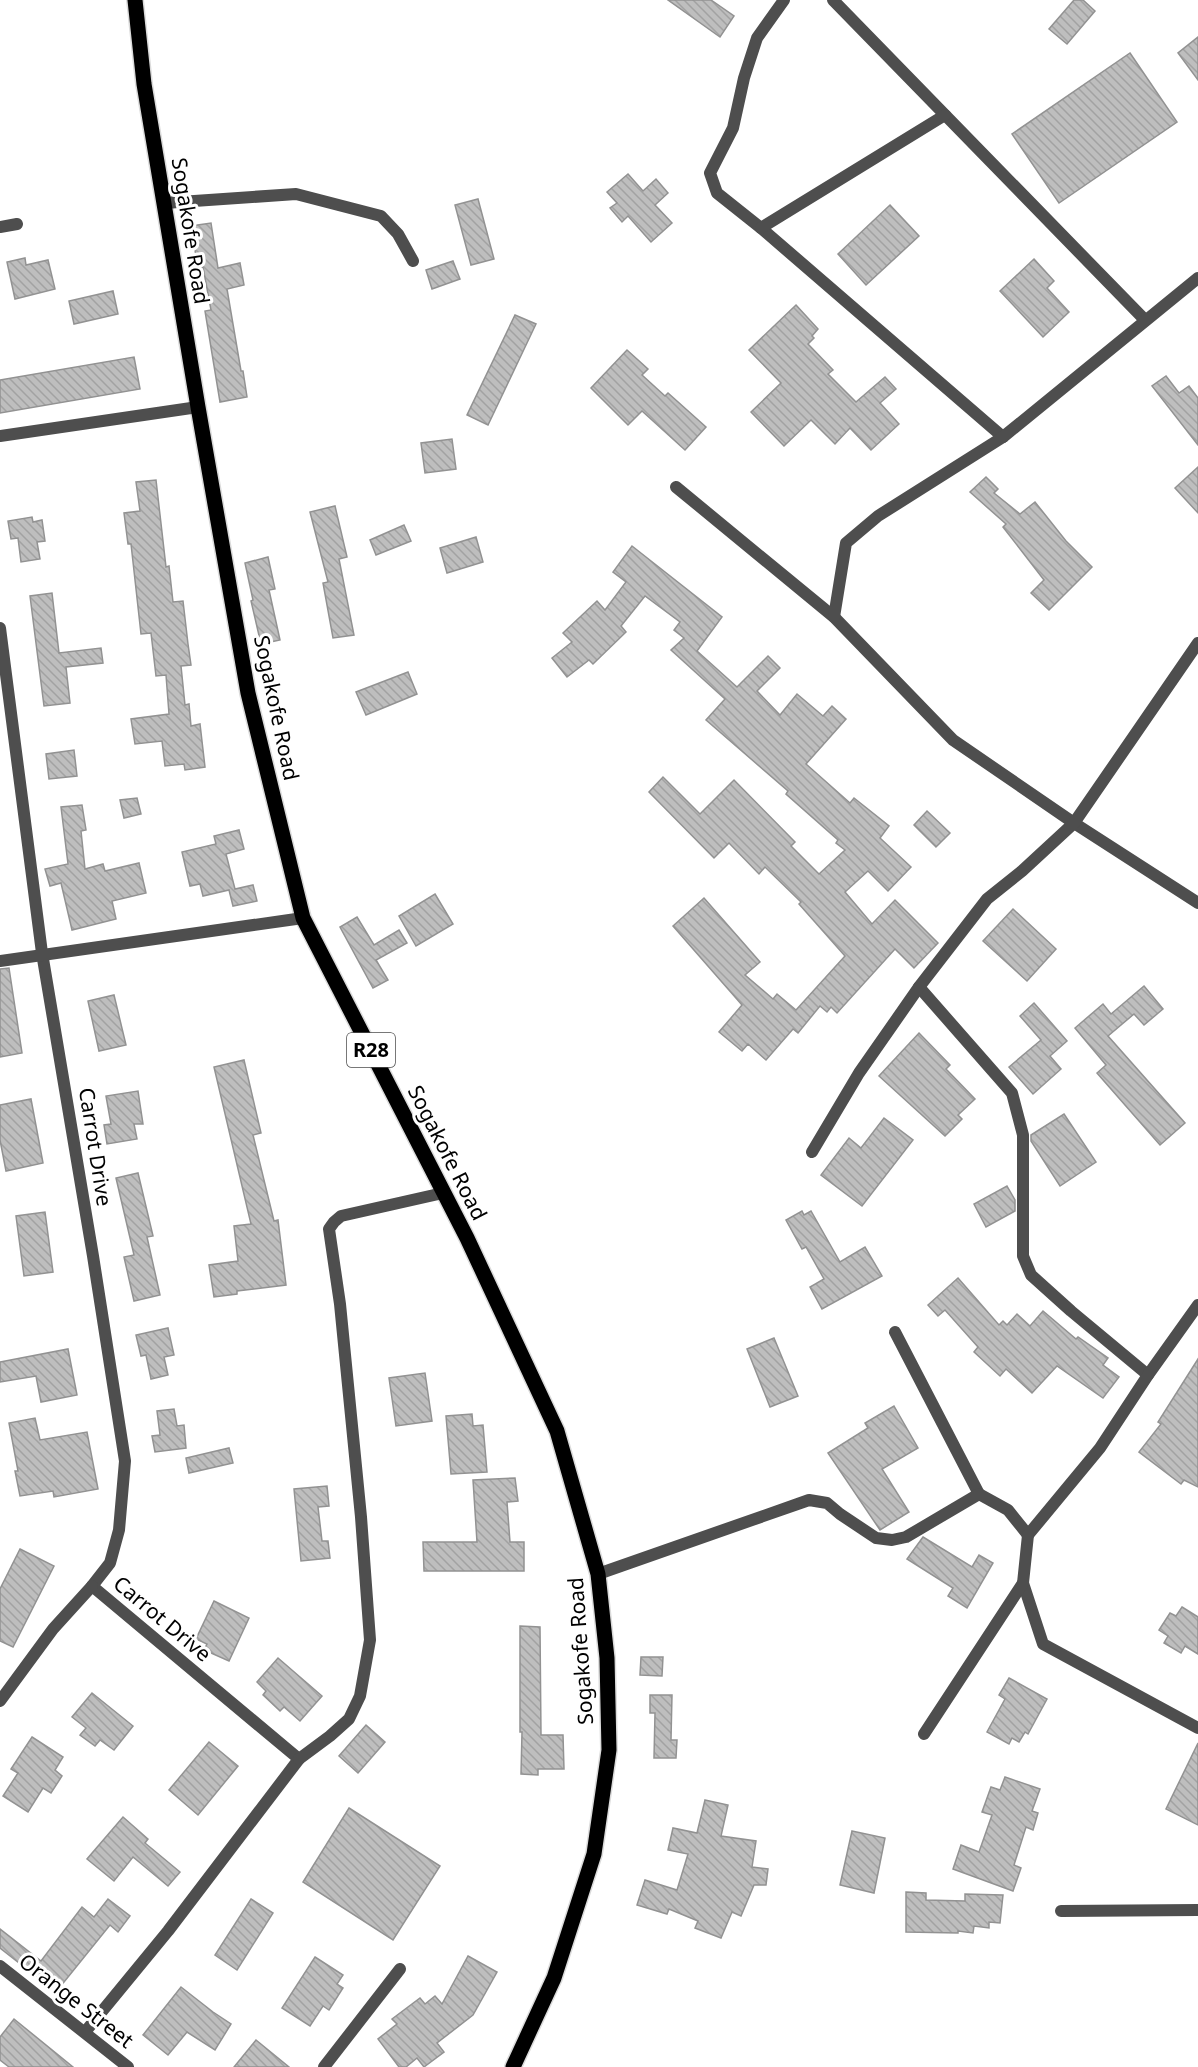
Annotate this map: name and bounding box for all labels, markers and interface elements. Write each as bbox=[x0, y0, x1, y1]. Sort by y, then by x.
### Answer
street label: Sogakofe Road bbox=[166, 156, 216, 306]
street label: Sogakofe Road bbox=[248, 633, 306, 783]
road number: R28 bbox=[347, 1033, 395, 1067]
street label: Sogakofe Road bbox=[402, 1080, 494, 1225]
street label: Carrot Drive bbox=[73, 1086, 119, 1208]
street label: Carrot Drive bbox=[108, 1569, 217, 1667]
street label: Sogakofe Road bbox=[561, 1576, 599, 1726]
street label: Orange Street bbox=[14, 1947, 140, 2054]

